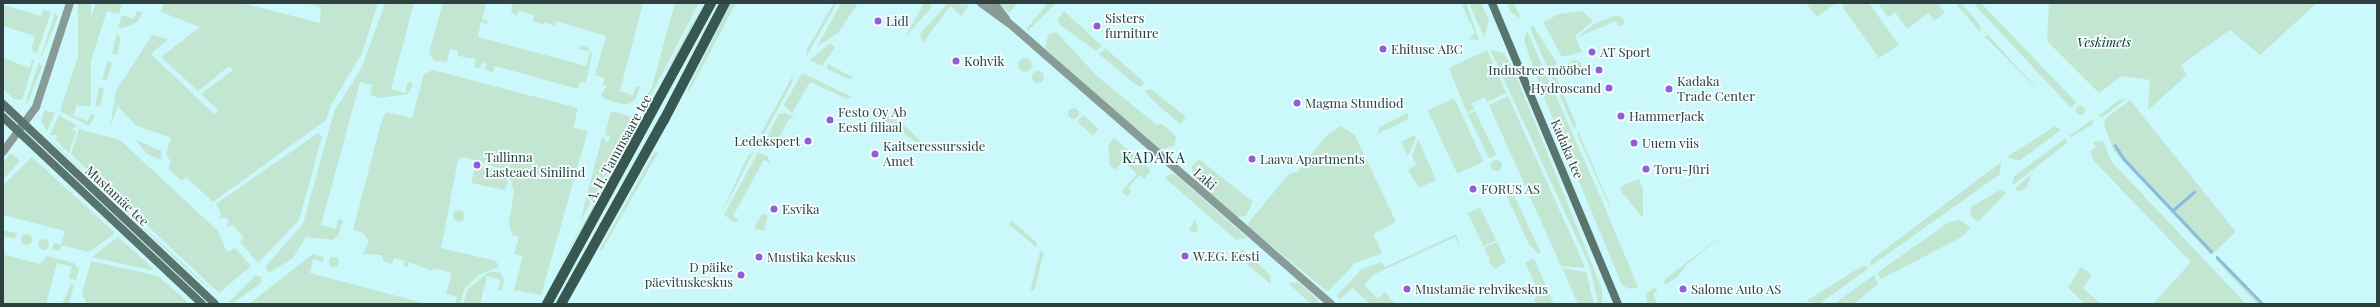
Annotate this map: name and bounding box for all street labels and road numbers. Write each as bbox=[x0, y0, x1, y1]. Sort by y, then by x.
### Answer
street label: A. H. Tammsaare tee bbox=[583, 92, 655, 204]
street label: Kadaka tee bbox=[1547, 117, 1587, 181]
street label: Mustamäe tee bbox=[82, 163, 152, 229]
street label: Laki bbox=[1190, 165, 1220, 193]

